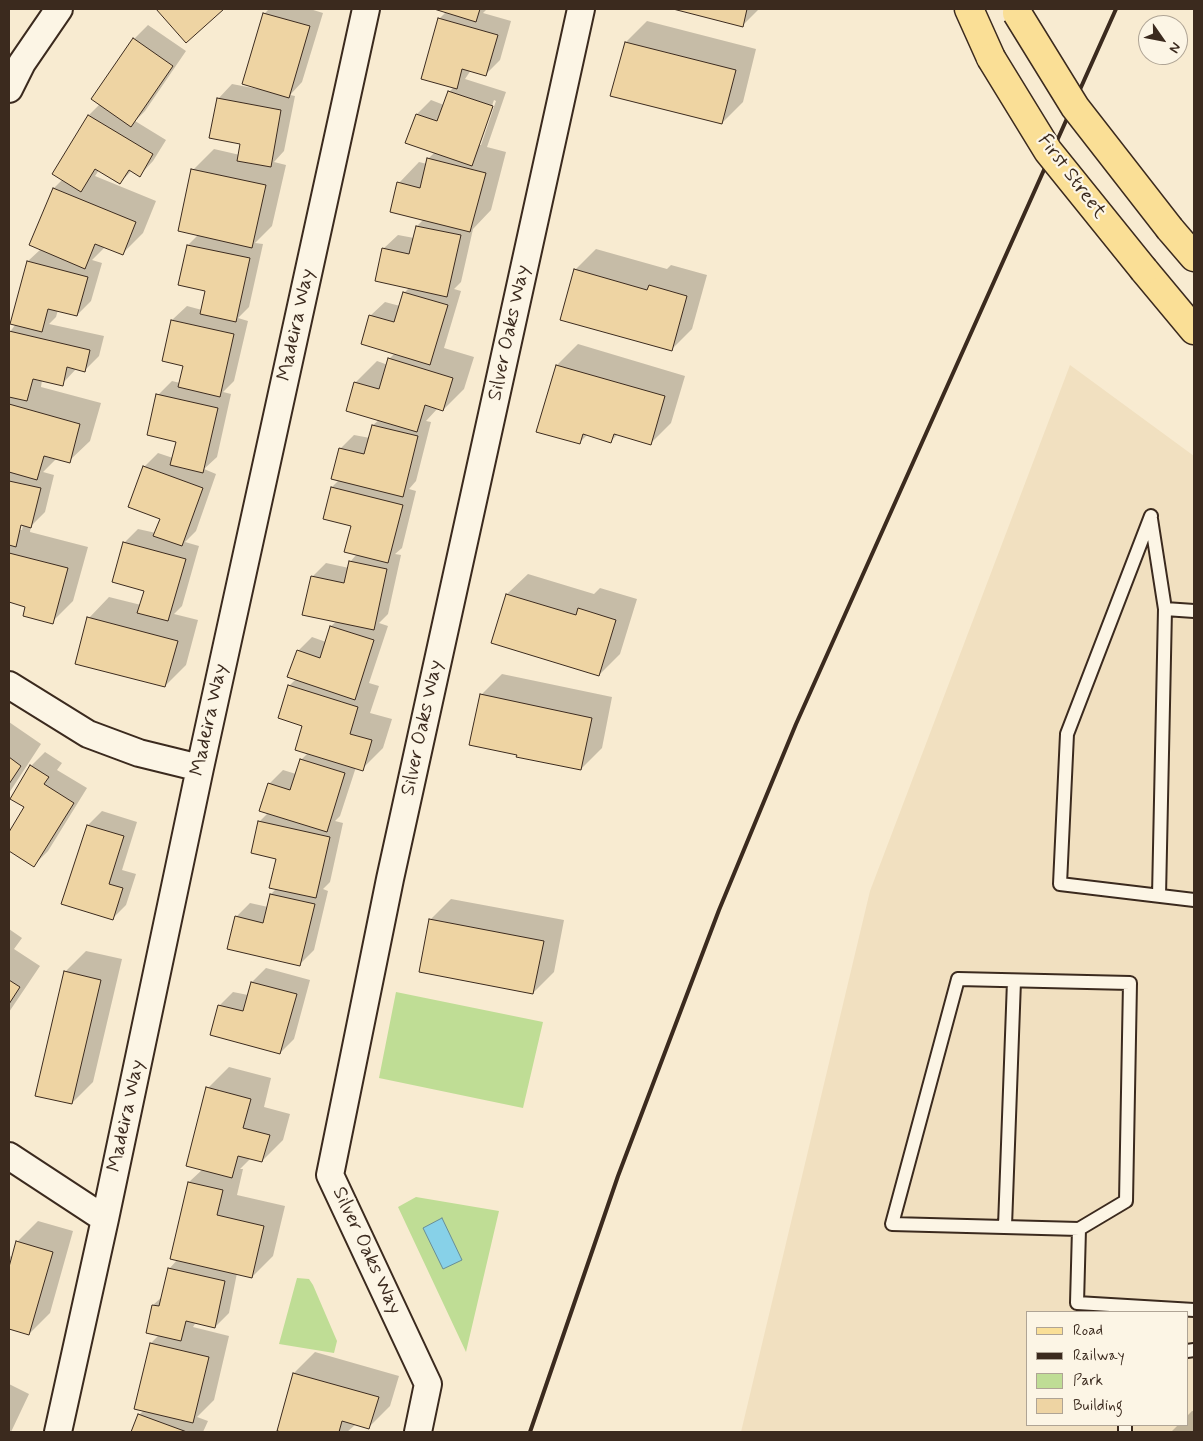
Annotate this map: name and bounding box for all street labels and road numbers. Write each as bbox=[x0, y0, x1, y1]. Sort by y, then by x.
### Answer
street label: First Street bbox=[1031, 130, 1111, 224]
street label: Silver Oaks Way bbox=[484, 263, 536, 403]
street label: Madeira Way bbox=[273, 267, 321, 383]
street label: Silver Oaks Way bbox=[397, 658, 449, 798]
street label: Madeira Way bbox=[186, 662, 234, 778]
street label: Madeira Way bbox=[103, 1058, 151, 1174]
street label: Silver Oaks Way bbox=[326, 1183, 406, 1319]

